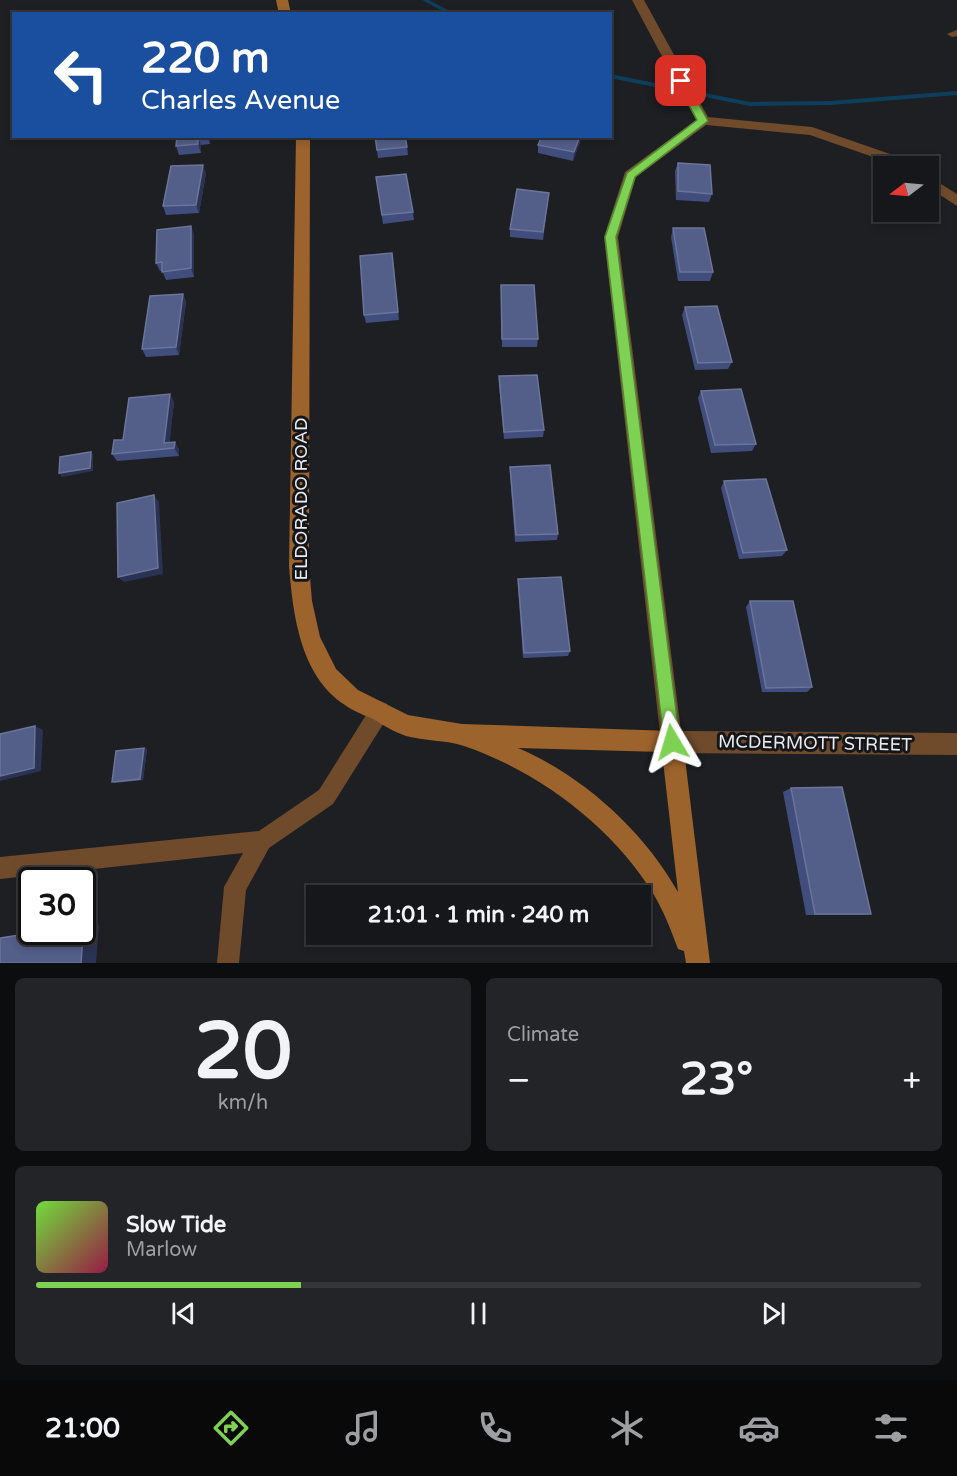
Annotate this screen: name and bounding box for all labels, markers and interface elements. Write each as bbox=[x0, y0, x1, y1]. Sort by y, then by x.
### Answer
text: 220 m bbox=[141, 33, 270, 84]
icon: left bbox=[42, 36, 120, 114]
pin bbox=[655, 55, 706, 106]
icon: arrive bbox=[664, 64, 697, 97]
text: Charles Avenue bbox=[141, 84, 340, 117]
north arrow bbox=[873, 156, 939, 222]
map controls bbox=[873, 156, 939, 222]
street label: ELDORADO ROAD bbox=[290, 417, 312, 581]
position arrow bbox=[640, 710, 704, 774]
street label: MCDERMOTT STREET bbox=[718, 730, 912, 756]
speed limit sign: 30 bbox=[18, 867, 96, 945]
text: 21:01 · 1 min · 240 m bbox=[368, 902, 589, 928]
text: 20 bbox=[194, 1005, 292, 1099]
text: Climate bbox=[507, 1023, 579, 1047]
text: 23° bbox=[680, 1053, 753, 1107]
text: − bbox=[507, 1061, 531, 1100]
text: + bbox=[902, 1061, 921, 1100]
text: km/h bbox=[218, 1091, 268, 1115]
text: Slow Tide bbox=[126, 1212, 226, 1238]
text: Marlow bbox=[126, 1238, 197, 1262]
icon: previous bbox=[167, 1297, 200, 1330]
icon: pause bbox=[462, 1297, 495, 1330]
icon: next bbox=[757, 1297, 790, 1330]
icon: directions bbox=[210, 1407, 252, 1449]
icon: music bbox=[342, 1407, 384, 1449]
icon: phone bbox=[474, 1407, 516, 1449]
icon: climate bbox=[606, 1407, 648, 1449]
icon: car bbox=[738, 1407, 780, 1449]
icon: filters bbox=[870, 1407, 912, 1449]
text: 21:00 bbox=[45, 1412, 120, 1445]

